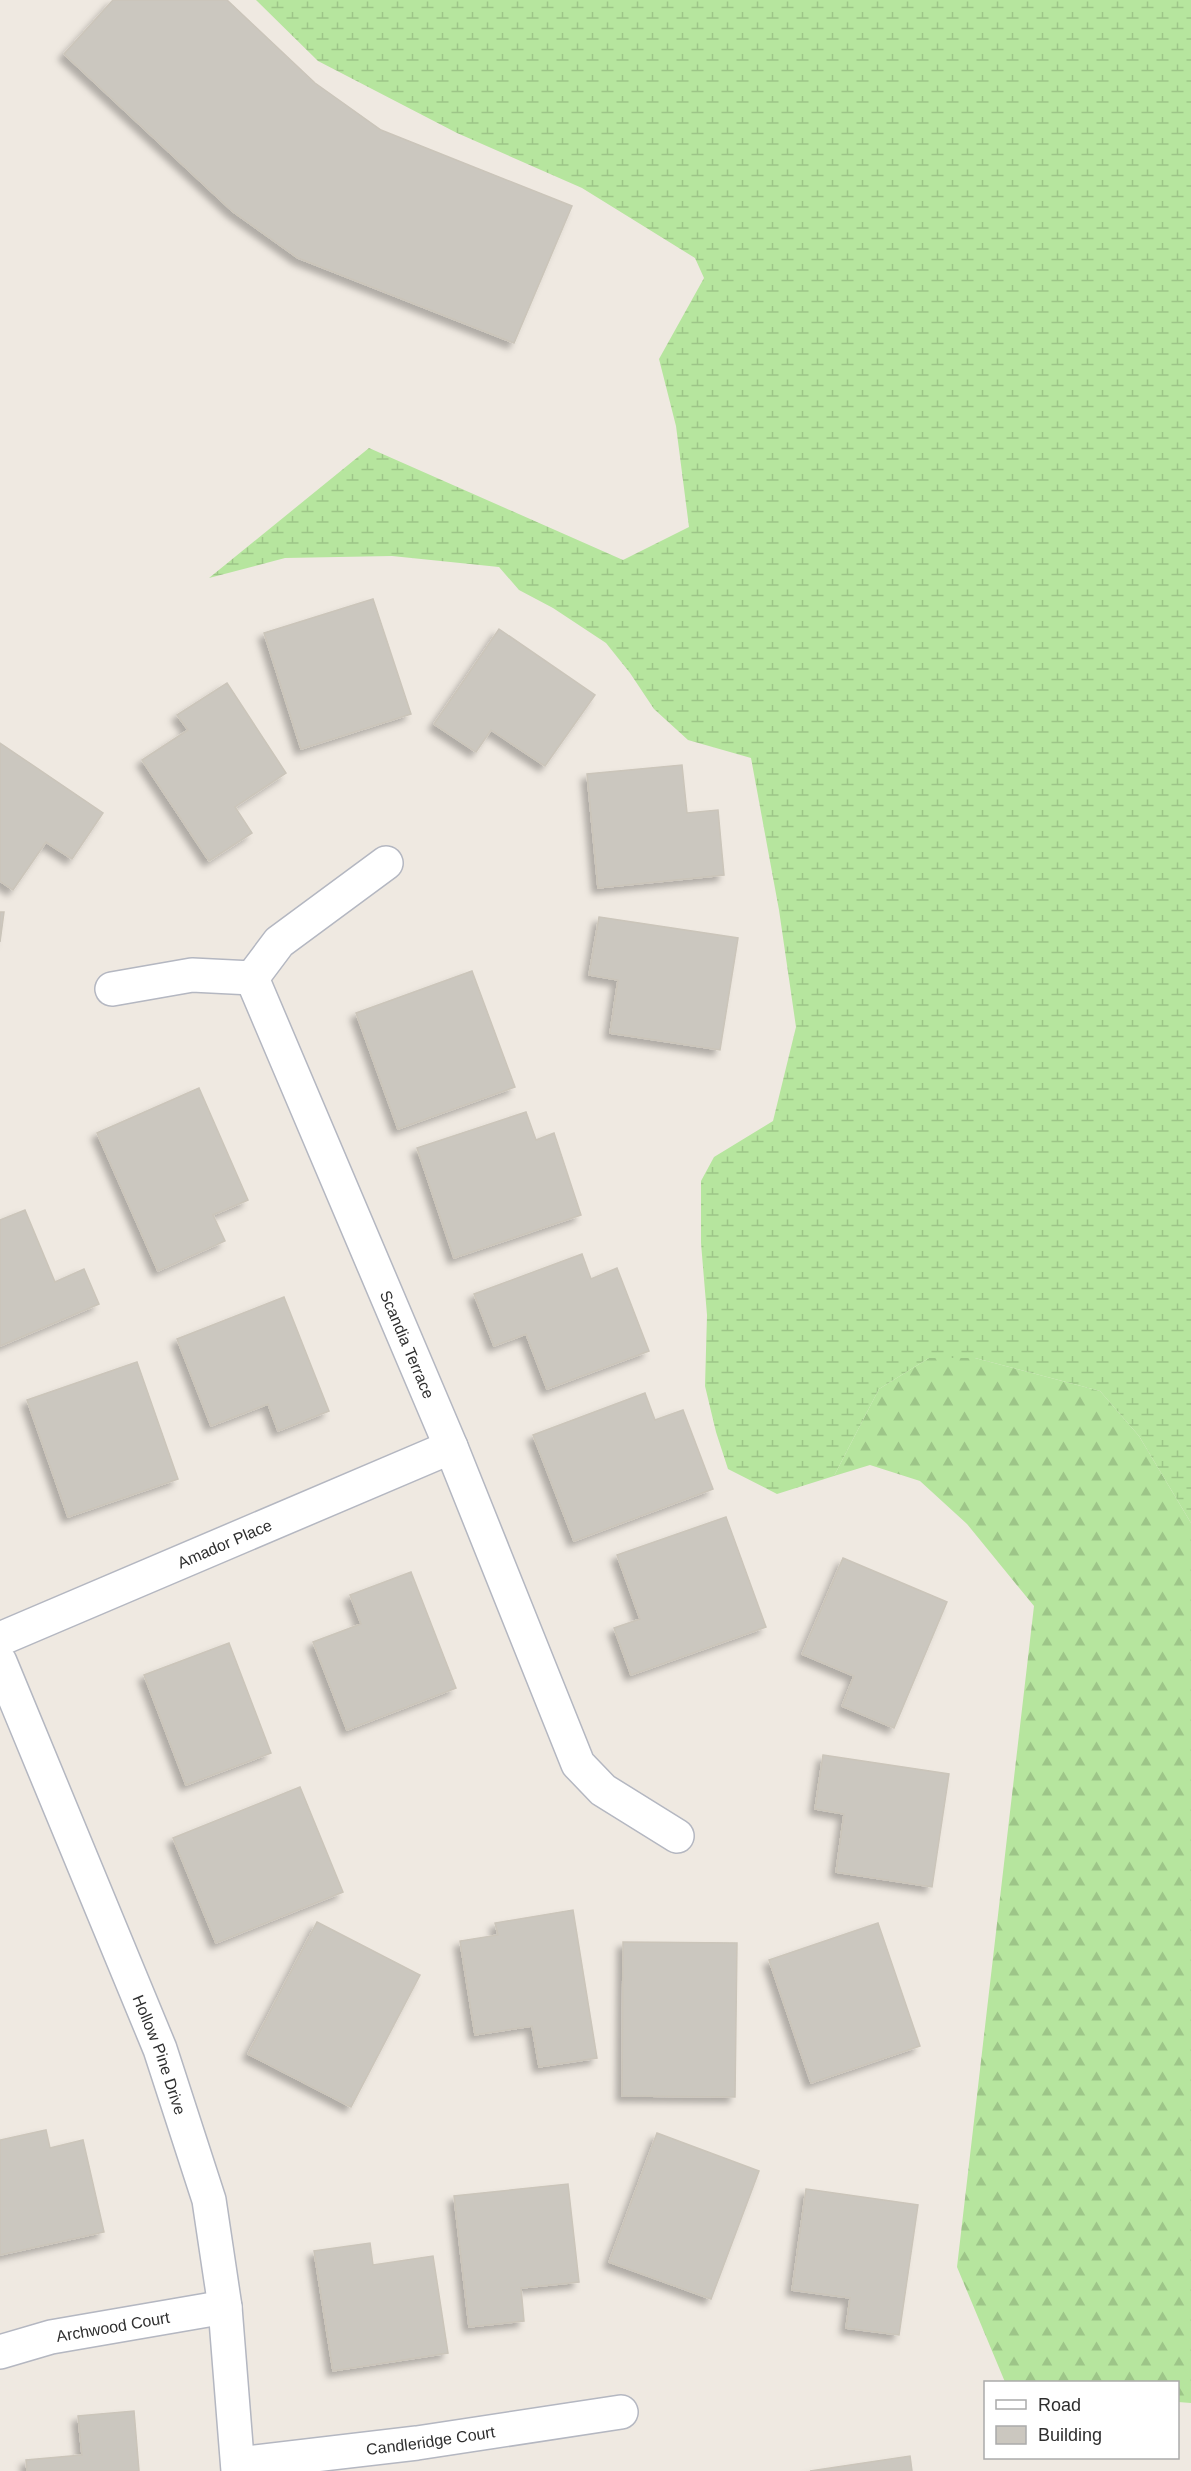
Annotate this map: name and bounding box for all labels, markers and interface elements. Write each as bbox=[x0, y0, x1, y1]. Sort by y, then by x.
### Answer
street label: Scandia Terrace bbox=[377, 1288, 437, 1401]
street label: Amador Place bbox=[175, 1516, 274, 1571]
street label: Hollow Pine Drive bbox=[130, 1992, 189, 2117]
street label: Archwood Court bbox=[55, 2309, 172, 2345]
legend bbox=[984, 2381, 1179, 2459]
text: Road bbox=[1038, 2395, 1081, 2415]
street label: Candleridge Court bbox=[365, 2423, 497, 2458]
text: Building bbox=[1038, 2425, 1102, 2445]

